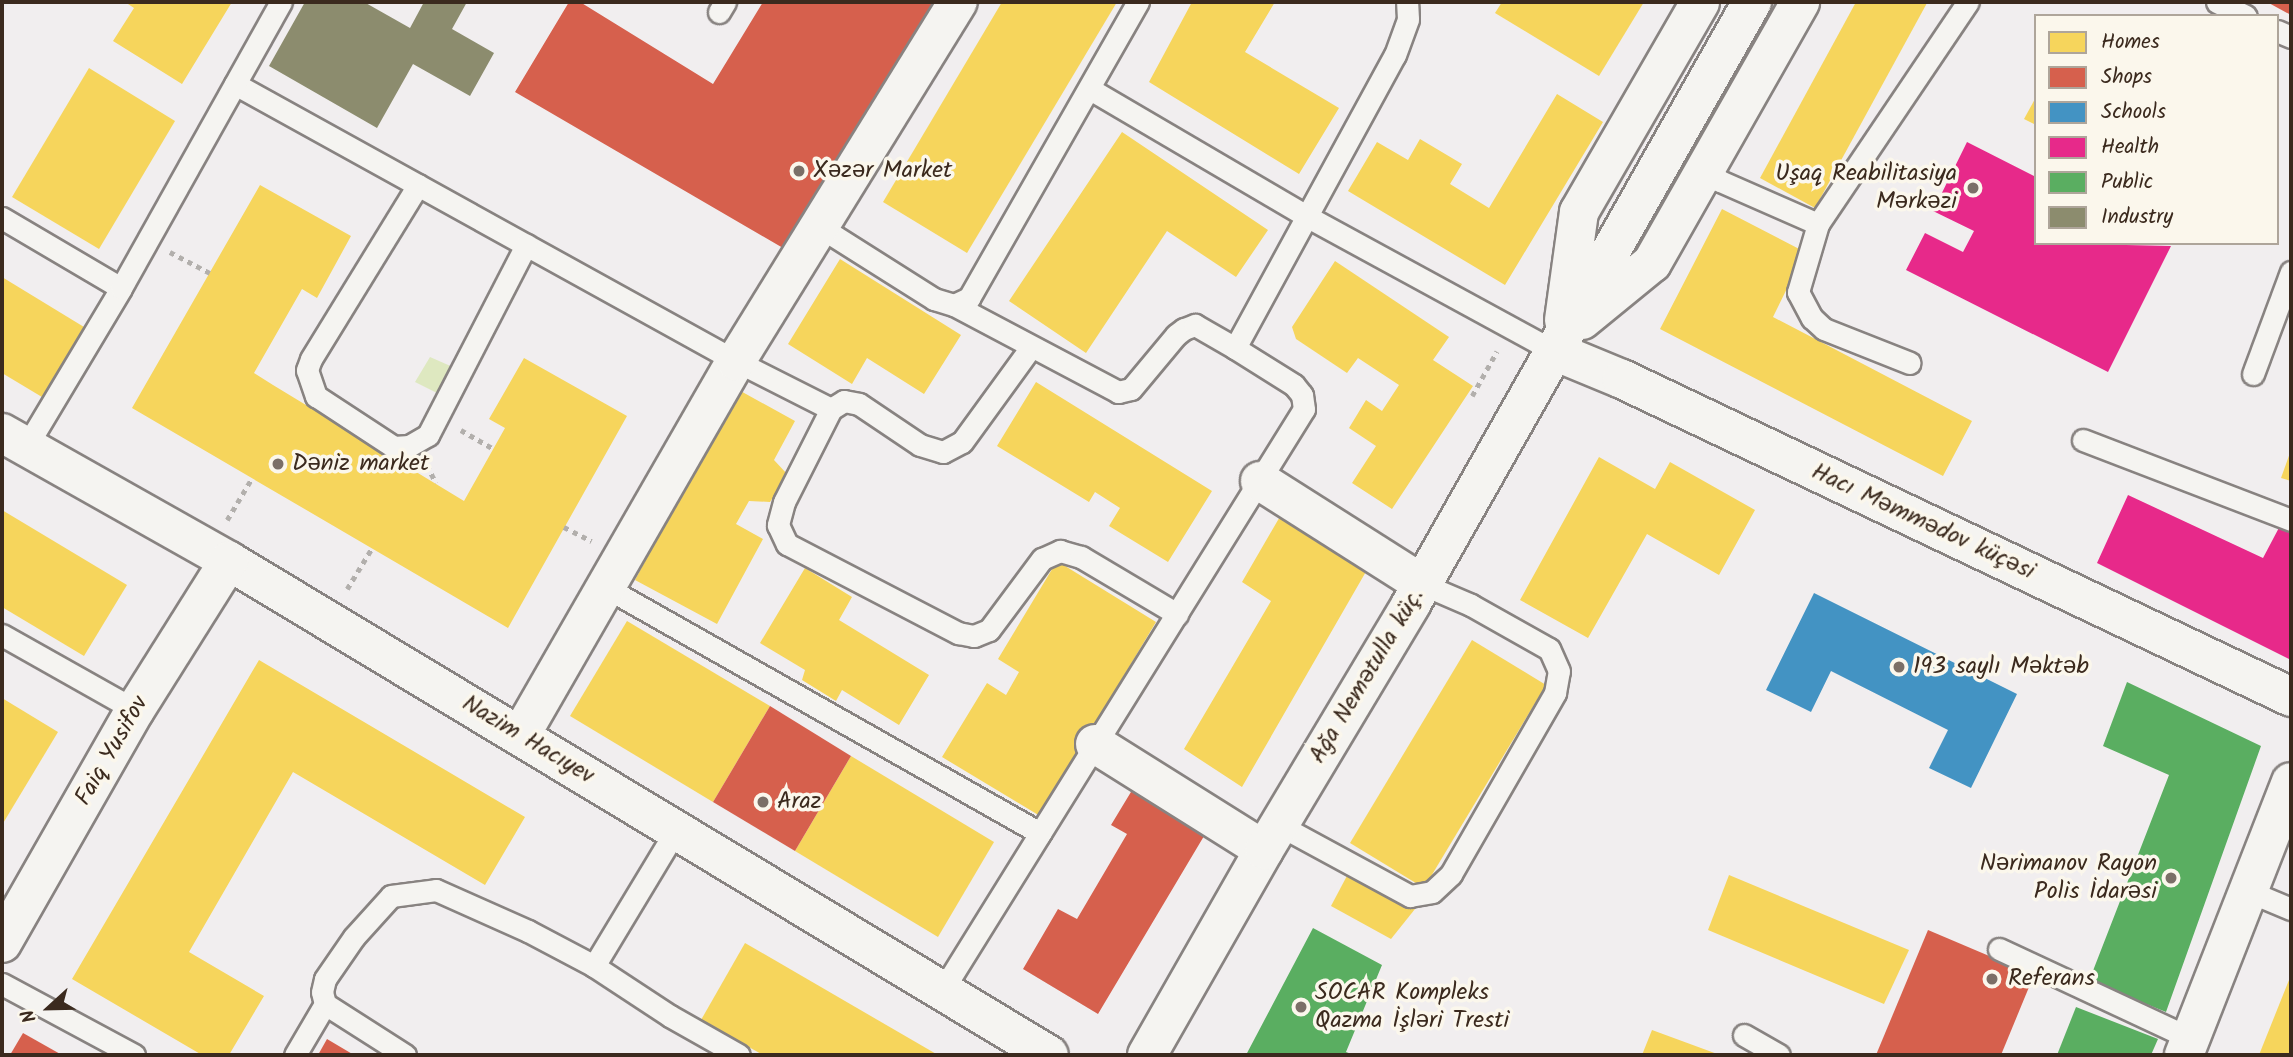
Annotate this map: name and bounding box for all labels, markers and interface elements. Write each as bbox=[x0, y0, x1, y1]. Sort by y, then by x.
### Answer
legend bbox=[2034, 14, 2279, 245]
text: Homes bbox=[2101, 26, 2160, 59]
text: Shops bbox=[2101, 61, 2152, 94]
text: Schools bbox=[2101, 96, 2166, 129]
text: Health bbox=[2101, 131, 2159, 164]
place label: Xəzər Market bbox=[813, 157, 952, 185]
place label: Uşaq Reabilitasiya Mərkəzi bbox=[1775, 160, 1957, 216]
marker: Xəzər Market bbox=[791, 163, 807, 179]
text: Public bbox=[2101, 166, 2153, 199]
marker: Uşaq Reabilitasiya Mərkəzi bbox=[1963, 178, 1983, 198]
text: Industry bbox=[2101, 201, 2173, 234]
place label: Dəniz market bbox=[292, 450, 429, 478]
marker: Dəniz market bbox=[270, 456, 286, 472]
street label: Hacı Məmmədov küçəsi bbox=[1807, 458, 2039, 586]
street label: Ağa Nemətulla küç. bbox=[1303, 583, 1431, 769]
place label: 193 saylı Məktəb bbox=[1913, 653, 2089, 681]
marker: 193 saylı Məktəb bbox=[1891, 659, 1907, 675]
street label: Nazim Hacıyev bbox=[457, 689, 599, 791]
street label: Faiq Yusifov bbox=[69, 691, 155, 811]
place label: Araz bbox=[777, 788, 821, 816]
marker: Araz bbox=[755, 794, 771, 810]
place label: Nərimanov Rayon Polis İdarəsi bbox=[1980, 850, 2157, 906]
marker: Nərimanov Rayon Polis İdarəsi bbox=[2163, 870, 2179, 886]
place label: Referans bbox=[2008, 965, 2095, 993]
marker: Referans bbox=[1982, 969, 2002, 989]
north arrow bbox=[14, 973, 84, 1043]
place label: SOCAR Kompleks Qazma İşləri Tresti bbox=[1315, 979, 1509, 1035]
marker: SOCAR Kompleks Qazma İşləri Tresti bbox=[1293, 999, 1309, 1015]
text: N bbox=[13, 1005, 46, 1027]

